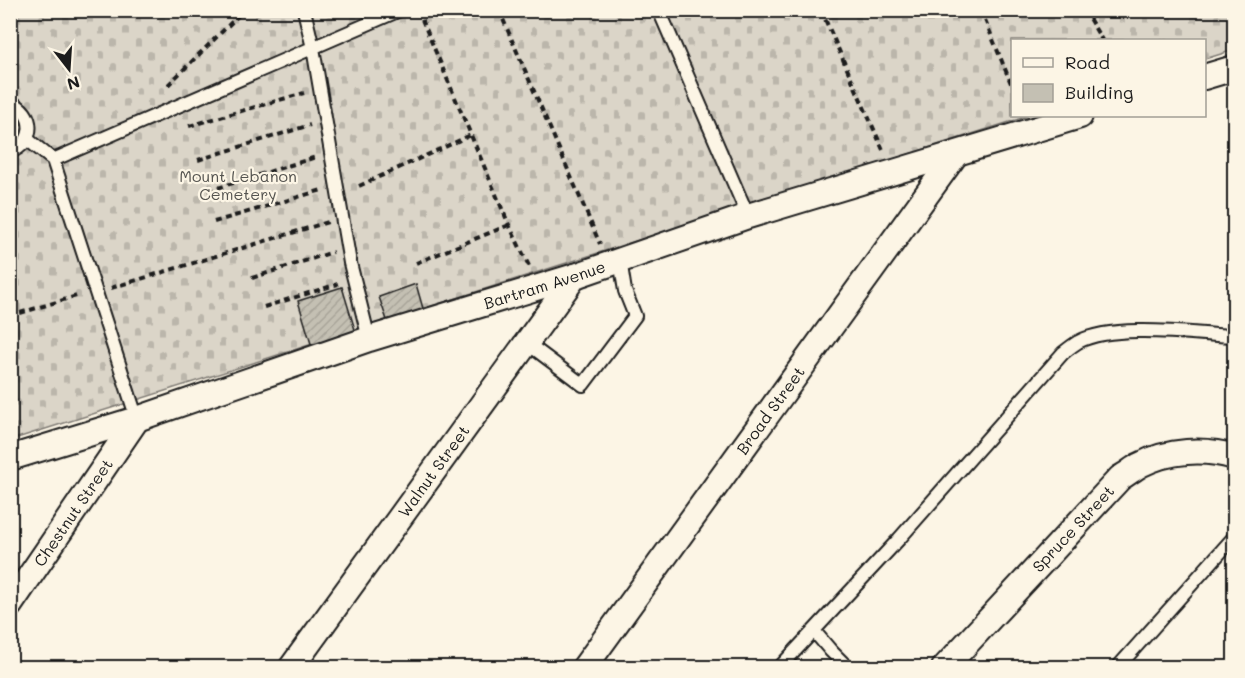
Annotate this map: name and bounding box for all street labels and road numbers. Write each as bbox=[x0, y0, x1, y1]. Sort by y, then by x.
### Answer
street label: Bartram Avenue bbox=[481, 255, 608, 313]
street label: Broad Street bbox=[731, 362, 809, 458]
street label: Walnut Street bbox=[393, 421, 474, 521]
street label: Chestnut Street bbox=[29, 454, 117, 570]
street label: Spruce Street bbox=[1027, 480, 1118, 576]

